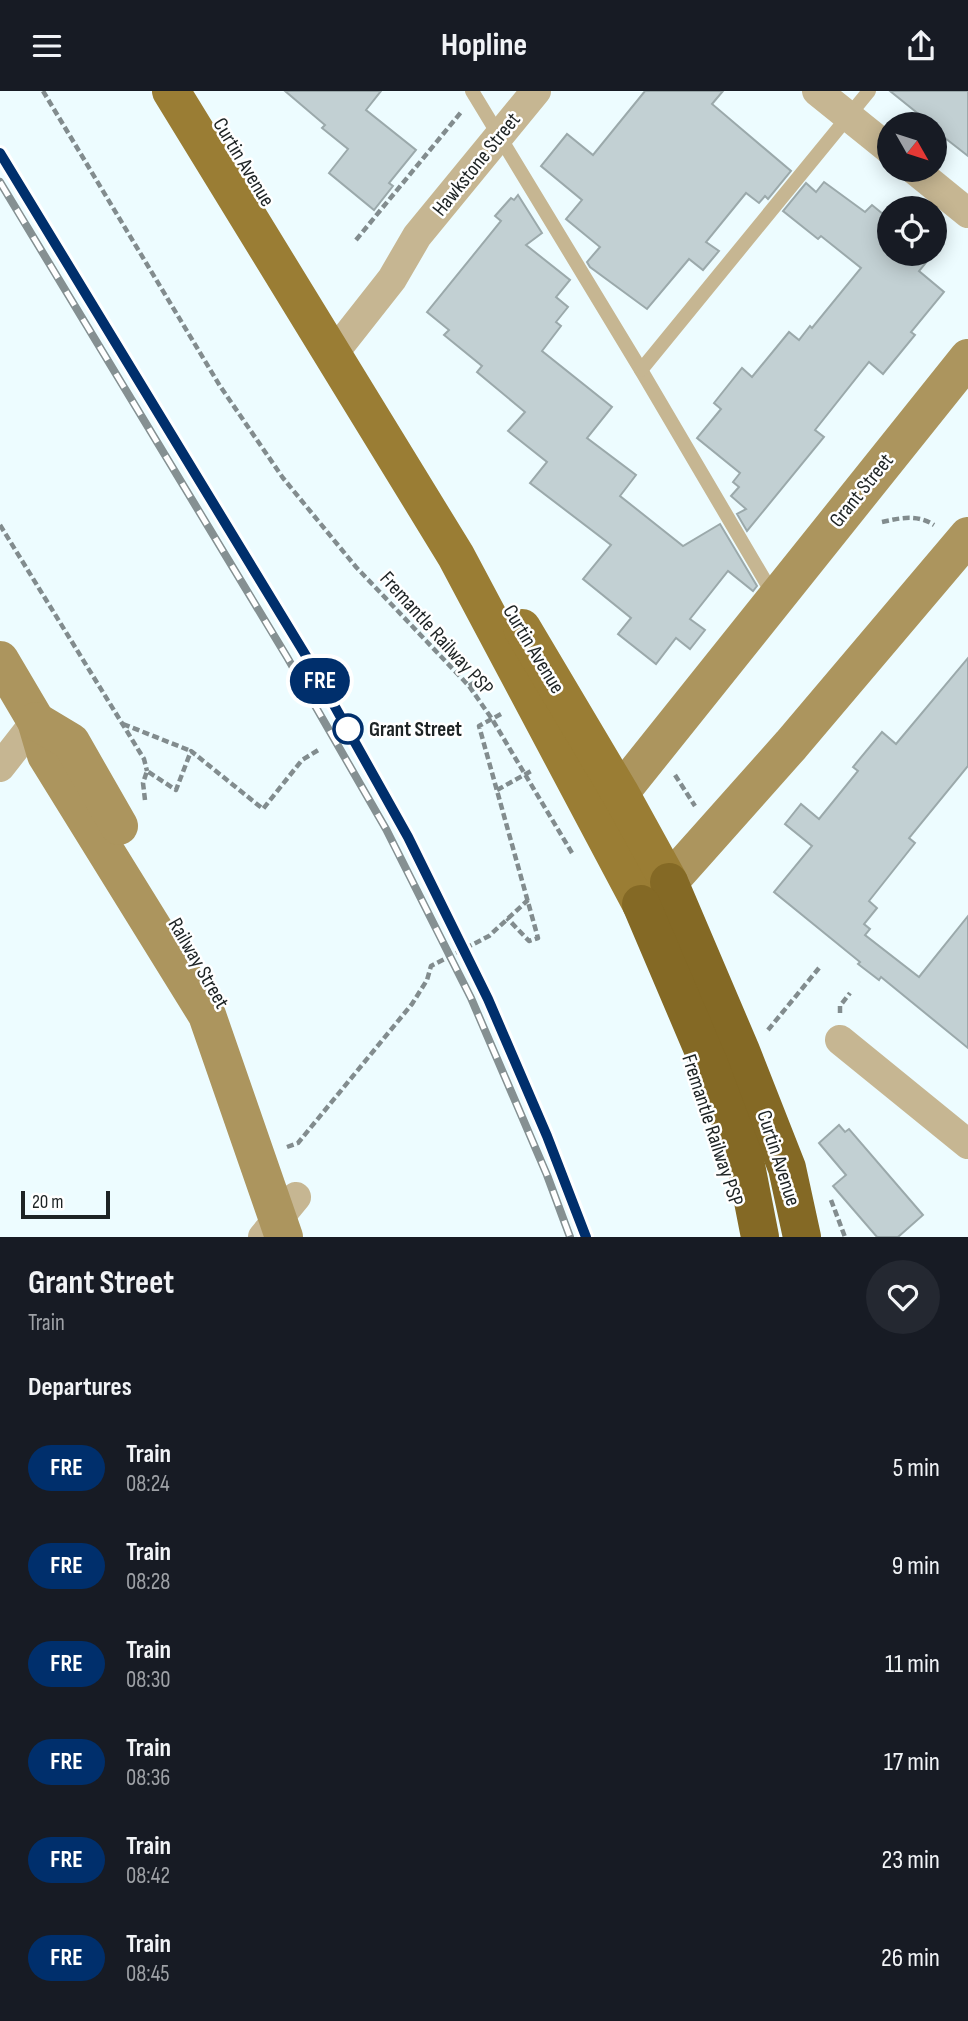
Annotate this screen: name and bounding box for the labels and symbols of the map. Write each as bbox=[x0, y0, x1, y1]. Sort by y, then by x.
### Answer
street label: Hawkstone Street bbox=[427, 108, 526, 221]
north arrow bbox=[877, 112, 947, 182]
street label: Curtin Avenue bbox=[207, 113, 280, 211]
street label: Grant Street bbox=[824, 448, 899, 532]
street label: Fremantle Railway PSP bbox=[375, 566, 499, 700]
street label: Curtin Avenue bbox=[497, 600, 570, 698]
line badge: FRE bbox=[280, 658, 360, 704]
marker: Grant Street bbox=[333, 714, 363, 744]
place label: Grant Street bbox=[369, 717, 462, 742]
street label: Railway Street bbox=[163, 913, 235, 1013]
street label: Fremantle Railway PSP bbox=[676, 1051, 749, 1209]
street label: Curtin Avenue bbox=[751, 1107, 806, 1209]
scale bar bbox=[21, 1188, 110, 1220]

